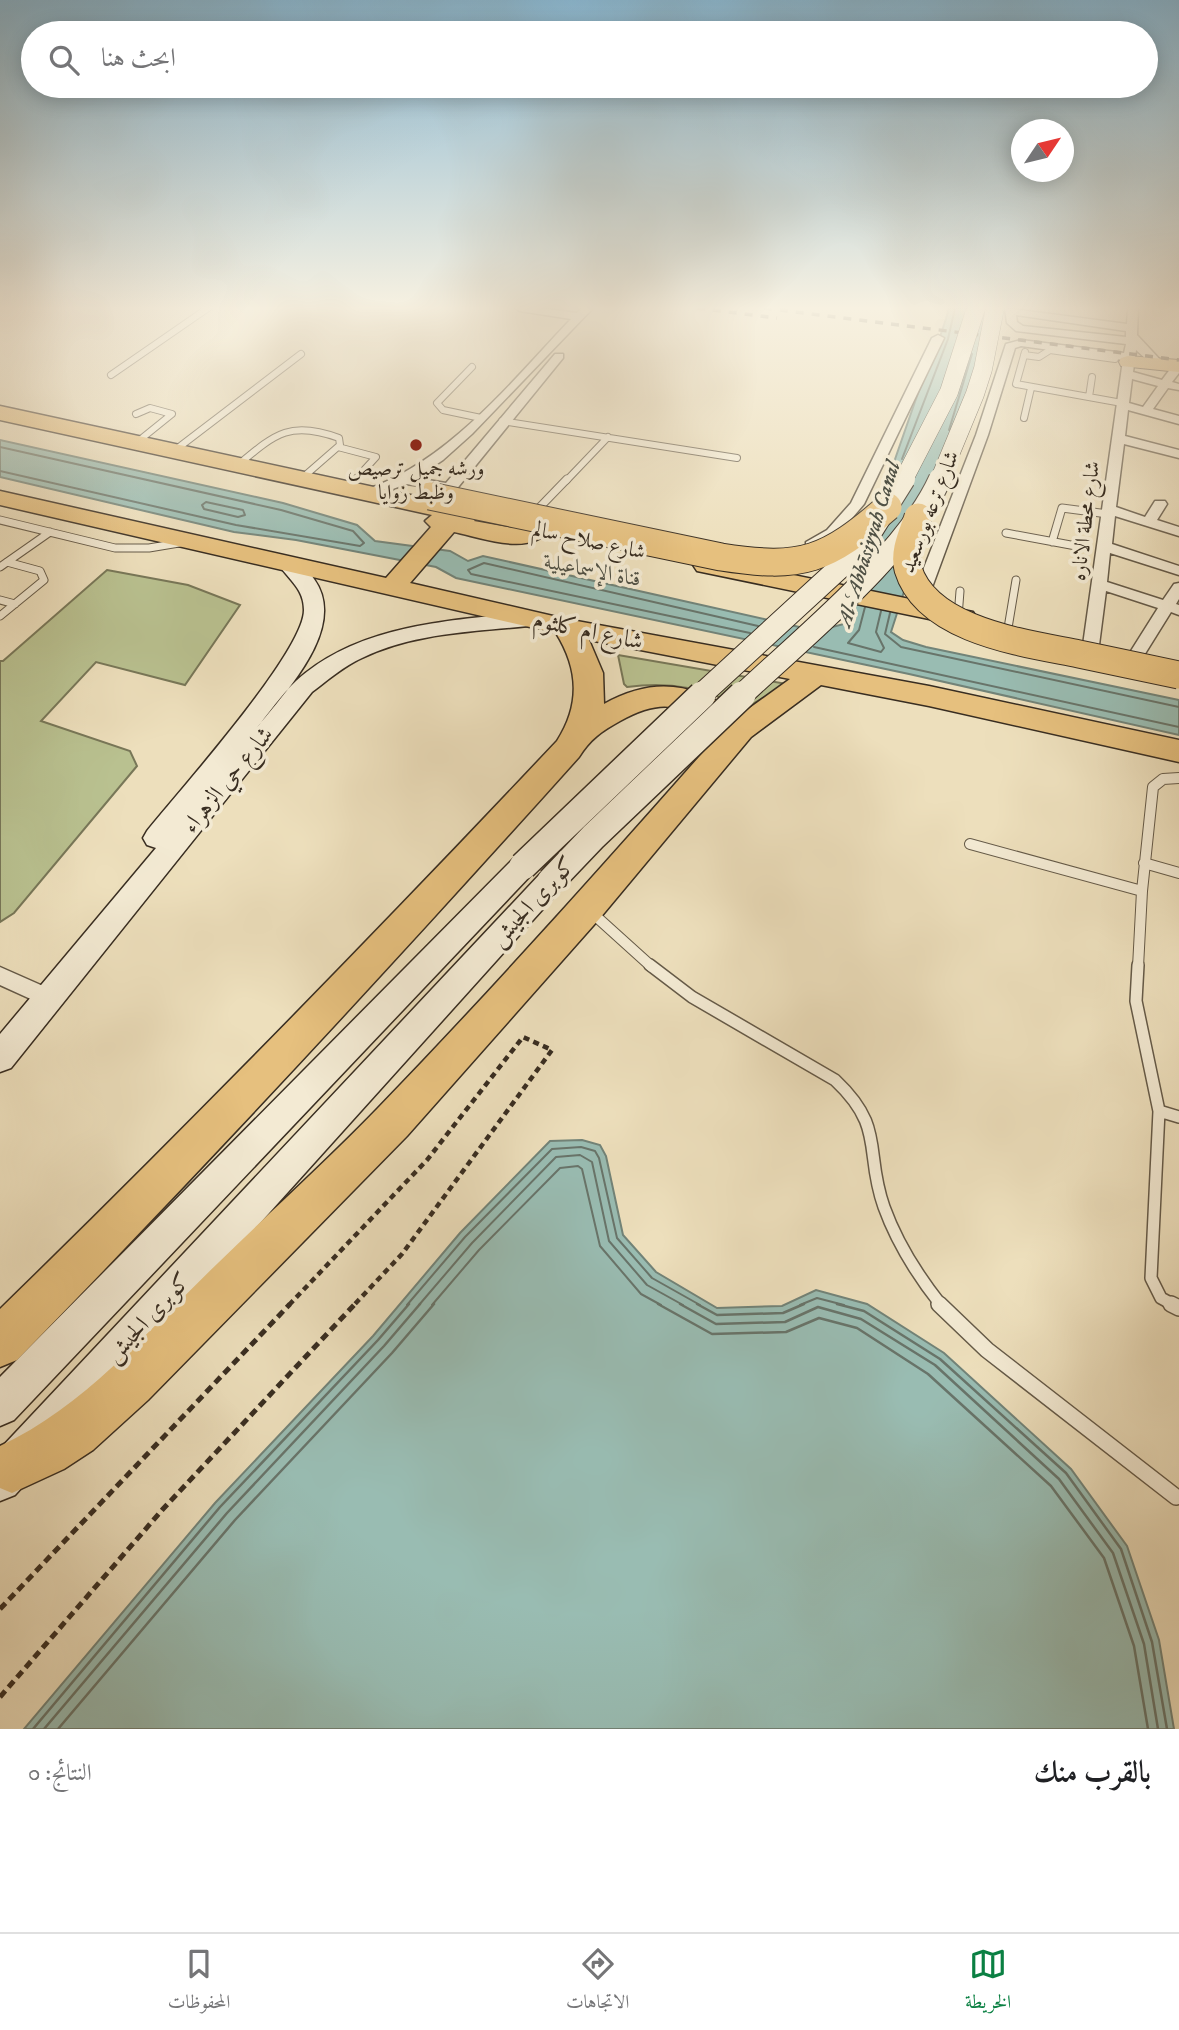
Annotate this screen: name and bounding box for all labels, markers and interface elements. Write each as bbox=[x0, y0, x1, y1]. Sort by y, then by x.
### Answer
search box bbox=[21, 21, 1158, 98]
icon: search bbox=[45, 41, 83, 79]
text: ابحث هنا bbox=[101, 42, 176, 75]
north arrow bbox=[1011, 119, 1074, 182]
marker: ورشه جميل ترصيص وظبط زوايا bbox=[408, 437, 424, 453]
street label: شارع ترعه بورسعيد bbox=[895, 447, 969, 578]
place label: ورشه جميل ترصيص وظبط زوايا bbox=[347, 456, 485, 506]
water label: Al-ʿAbbāsiyyah Canal bbox=[831, 456, 907, 632]
street label: شارع محطة الاناره bbox=[1066, 460, 1110, 583]
street label: شارع صلاح سالم bbox=[529, 516, 648, 571]
water label: قناة الإسماعيلية bbox=[540, 548, 644, 595]
street label: شارع ام كلثوم bbox=[529, 605, 646, 662]
street label: شارع حي الزهراء bbox=[176, 720, 283, 842]
street label: كوبرى الجيش bbox=[483, 850, 583, 954]
street label: كوبرى الجيش bbox=[98, 1266, 198, 1370]
text: بالقرب منك bbox=[1034, 1755, 1151, 1792]
text: النتائج: 0 bbox=[28, 1759, 92, 1788]
tab: المحفوظات bbox=[168, 1945, 230, 2020]
tab: الاتجاهات bbox=[566, 1945, 629, 2020]
tab: الخريطة bbox=[965, 1945, 1011, 2020]

